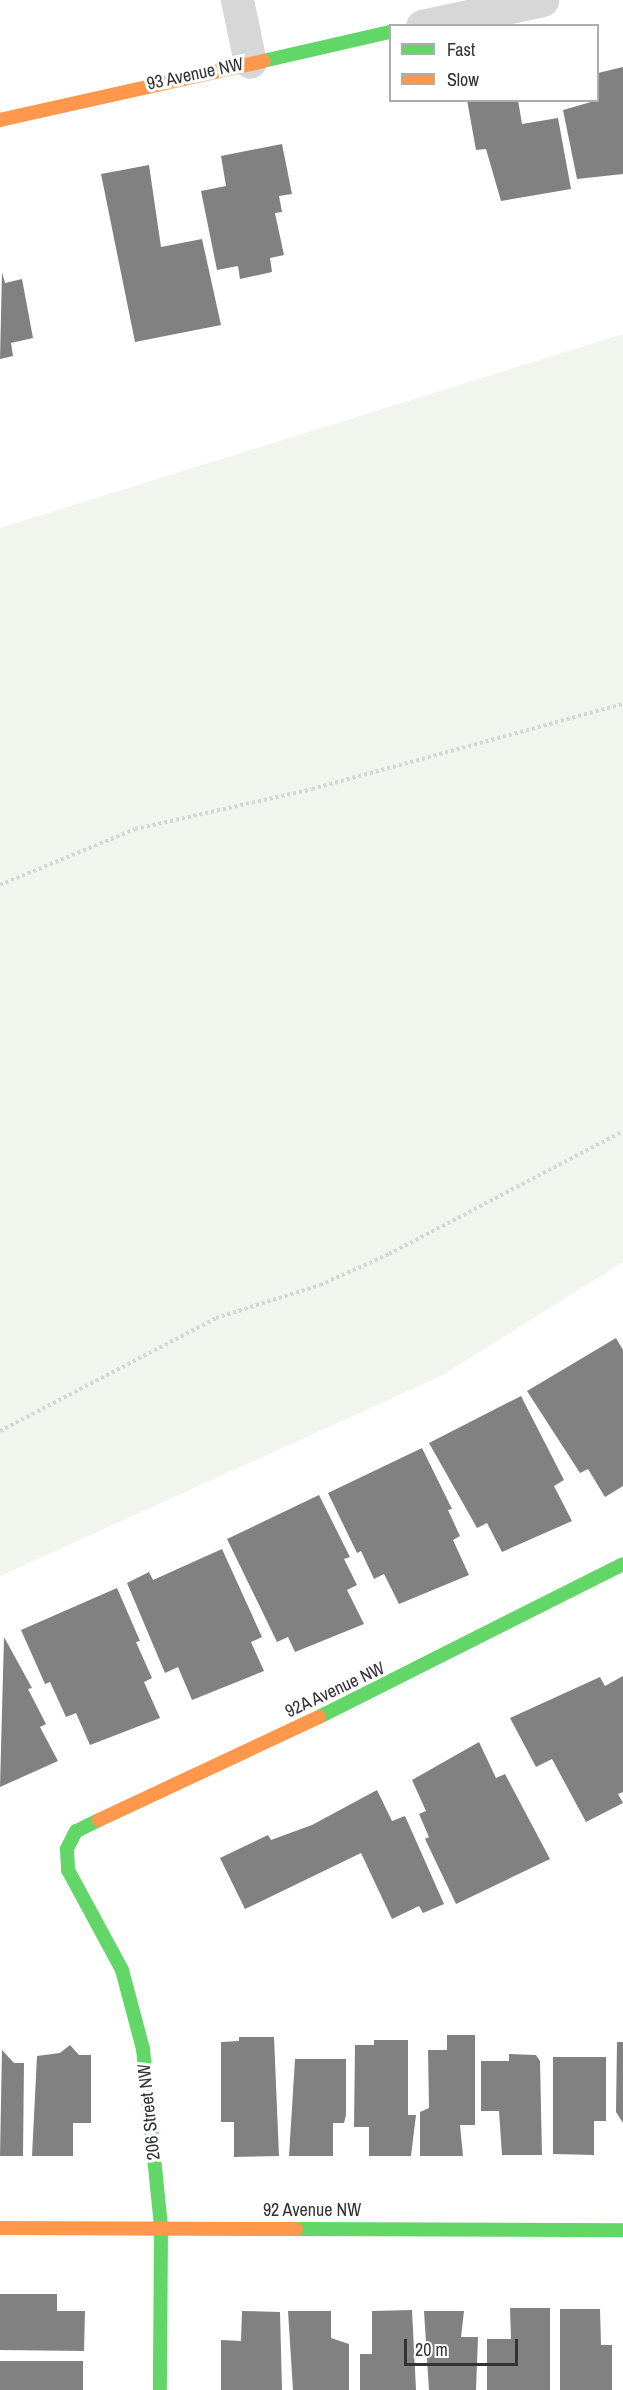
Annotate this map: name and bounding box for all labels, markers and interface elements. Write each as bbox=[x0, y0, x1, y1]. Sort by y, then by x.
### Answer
legend bbox=[389, 24, 599, 102]
text: Fast bbox=[447, 37, 475, 62]
street label: 93 Avenue NW bbox=[144, 53, 246, 95]
text: Slow bbox=[447, 67, 479, 92]
street label: 92A Avenue NW bbox=[281, 1657, 389, 1723]
street label: 206 Street NW bbox=[133, 2063, 165, 2161]
street label: 92 Avenue NW bbox=[262, 2199, 362, 2221]
scale bar bbox=[407, 2327, 521, 2365]
text: 20 m bbox=[415, 2337, 448, 2362]

